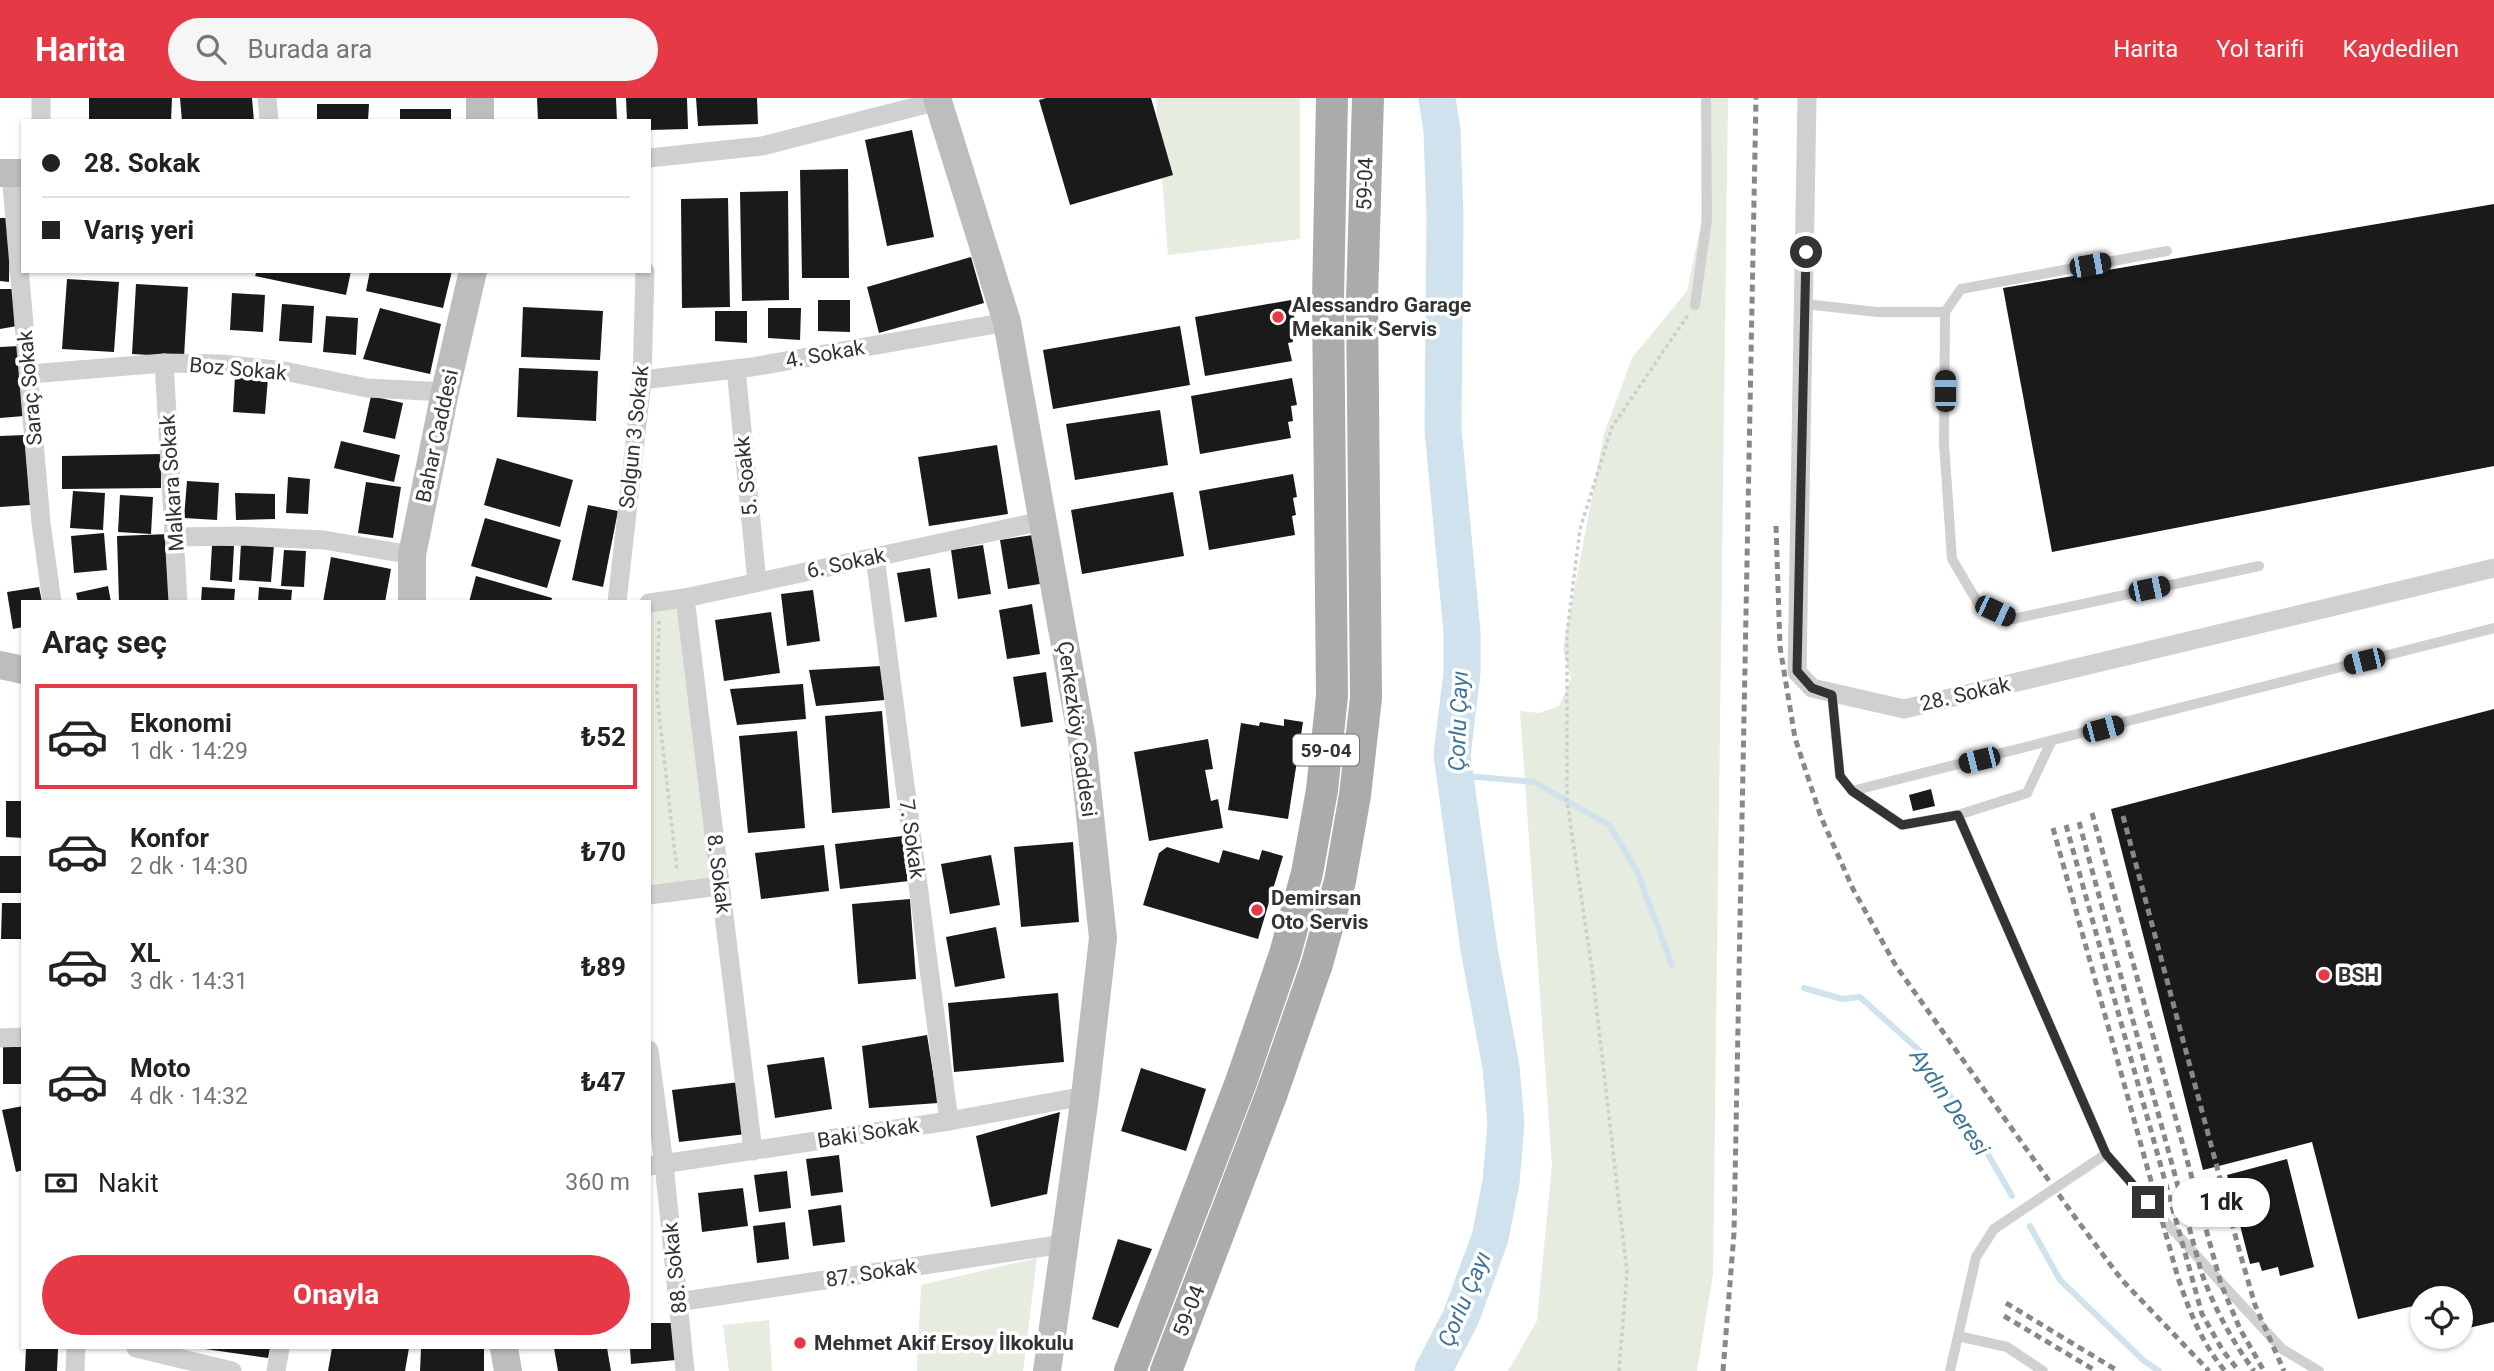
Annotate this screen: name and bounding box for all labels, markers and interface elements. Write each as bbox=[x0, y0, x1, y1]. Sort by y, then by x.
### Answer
search box bbox=[168, 18, 658, 81]
text: Harita bbox=[35, 30, 126, 69]
icon: search bbox=[192, 30, 230, 68]
text: Burada ara bbox=[248, 34, 372, 64]
text: Harita bbox=[2113, 35, 2178, 63]
text: Yol tarifi bbox=[2216, 35, 2304, 63]
text: Kaydedilen bbox=[2342, 35, 2459, 63]
text: 28. Sokak bbox=[84, 148, 200, 178]
street label: 59-04 bbox=[1352, 157, 1378, 211]
text: Varış yeri bbox=[84, 215, 194, 245]
route start bbox=[1790, 236, 1822, 268]
car bbox=[2068, 251, 2113, 279]
place label: Alessandro Garage Mekanik Servis bbox=[1292, 293, 1471, 341]
marker: Alessandro Garage Mekanik Servis bbox=[1270, 309, 1286, 325]
street label: Saraç Sokak bbox=[13, 329, 47, 447]
street label: 4. Sokak bbox=[784, 335, 867, 373]
street label: Boz Sokak bbox=[188, 353, 288, 385]
street label: Solgun 3 Sokak bbox=[615, 364, 653, 510]
street label: Bahar Caddesi bbox=[411, 367, 463, 505]
car bbox=[1935, 370, 1956, 412]
street label: Malkara Sokak bbox=[155, 413, 189, 552]
street label: 5. Soakk bbox=[730, 435, 762, 517]
street label: 6. Sokak bbox=[805, 543, 888, 583]
car bbox=[2127, 574, 2172, 604]
car bbox=[1972, 593, 2019, 629]
text: Araç seç bbox=[42, 623, 167, 661]
street label: Çerkezköy Caddesi bbox=[1053, 639, 1101, 819]
car bbox=[2342, 646, 2387, 676]
water label: Çorlu Çayı bbox=[1443, 670, 1474, 772]
street label: 28. Sokak bbox=[1918, 672, 2013, 716]
icon: car bbox=[46, 705, 109, 768]
text: Ekonomi bbox=[130, 708, 232, 738]
car bbox=[2080, 713, 2127, 745]
text: ₺52 bbox=[581, 722, 626, 752]
road number: 59-04 bbox=[1293, 734, 1359, 765]
text: 1 dk · 14:29 bbox=[130, 738, 248, 765]
car bbox=[1957, 745, 2002, 775]
street label: 7. Sokak bbox=[895, 798, 929, 880]
icon: car bbox=[46, 820, 109, 883]
text: Konfor bbox=[130, 823, 209, 853]
street label: 8. Sokak bbox=[702, 833, 736, 915]
text: ₺70 bbox=[581, 837, 626, 867]
text: 2 dk · 14:30 bbox=[130, 853, 248, 880]
place label: Demirsan Oto Servis bbox=[1271, 886, 1369, 934]
marker: Demirsan Oto Servis bbox=[1249, 902, 1265, 918]
icon: car bbox=[46, 935, 109, 998]
text: XL bbox=[130, 938, 161, 968]
text: ₺89 bbox=[581, 952, 626, 982]
place label: BSH bbox=[2338, 963, 2379, 987]
marker: BSH bbox=[2316, 967, 2332, 983]
text: 3 dk · 14:31 bbox=[130, 968, 248, 995]
water label: Aydın Deresi bbox=[1903, 1043, 1996, 1161]
icon: car bbox=[46, 1050, 109, 1113]
text: Moto bbox=[130, 1053, 191, 1083]
text: ₺47 bbox=[581, 1067, 626, 1097]
text: 4 dk · 14:32 bbox=[130, 1083, 248, 1110]
street label: Baki Sokak bbox=[815, 1113, 921, 1153]
icon: cash bbox=[42, 1164, 80, 1202]
text: Nakit bbox=[98, 1168, 159, 1198]
text: 360 m bbox=[565, 1169, 630, 1196]
callout: 1 dk bbox=[2172, 1178, 2270, 1226]
route end bbox=[2132, 1186, 2164, 1218]
text: 1 dk bbox=[2199, 1189, 2243, 1216]
street label: 88. Sokak bbox=[658, 1221, 692, 1315]
water label: Çorlu Çayı bbox=[1432, 1248, 1497, 1351]
street label: 87. Sokak bbox=[824, 1254, 918, 1292]
button: Onayla bbox=[42, 1255, 630, 1335]
street label: 59-04 bbox=[1168, 1282, 1210, 1340]
map controls bbox=[2410, 1286, 2473, 1349]
button: locate bbox=[2410, 1286, 2473, 1349]
place label: Mehmet Akif Ersoy İlkokulu bbox=[814, 1331, 1074, 1355]
marker: Mehmet Akif Ersoy İlkokulu bbox=[792, 1335, 808, 1351]

